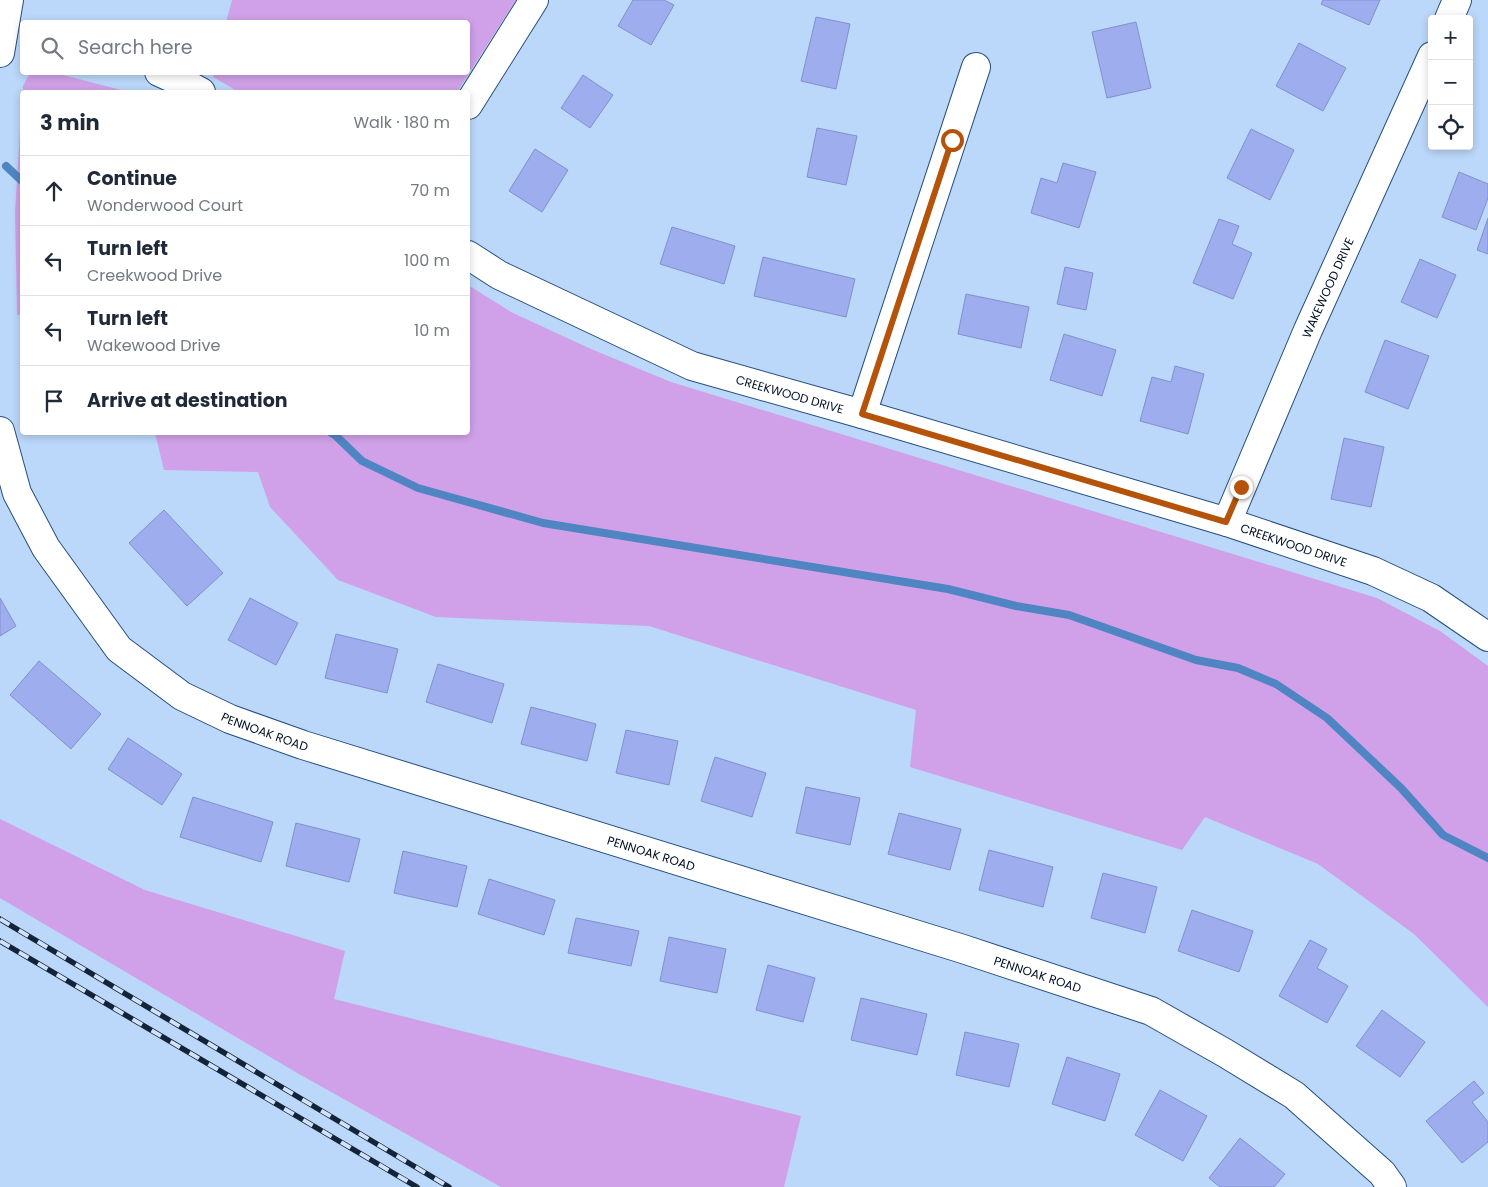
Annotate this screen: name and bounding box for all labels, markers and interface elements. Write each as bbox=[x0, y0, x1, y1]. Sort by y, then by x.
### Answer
map controls bbox=[1428, 15, 1473, 150]
button: + bbox=[1428, 15, 1473, 60]
search box bbox=[20, 20, 470, 75]
icon: search bbox=[38, 34, 66, 62]
text: Search here bbox=[78, 34, 192, 61]
button: − bbox=[1428, 60, 1473, 105]
button: locate bbox=[1428, 105, 1473, 150]
text: 3 min bbox=[40, 108, 100, 137]
text: Walk · 180 m bbox=[353, 111, 450, 134]
route start bbox=[941, 129, 964, 152]
text: Continue bbox=[87, 165, 177, 192]
icon: ahead bbox=[40, 177, 68, 205]
text: 70 m bbox=[410, 179, 450, 202]
text: Wonderwood Court bbox=[87, 194, 243, 217]
text: Turn left bbox=[87, 235, 168, 262]
street label: WAKEWOOD DRIVE bbox=[1297, 235, 1357, 340]
icon: left bbox=[40, 247, 68, 275]
text: 100 m bbox=[404, 249, 450, 272]
text: Creekwood Drive bbox=[87, 264, 222, 287]
text: Turn left bbox=[87, 305, 168, 332]
icon: left bbox=[40, 317, 68, 345]
text: 10 m bbox=[414, 319, 450, 342]
text: Wakewood Drive bbox=[87, 334, 220, 357]
street label: CREEKWOOD DRIVE bbox=[734, 370, 846, 417]
icon: arrive bbox=[40, 387, 68, 415]
text: Arrive at destination bbox=[87, 387, 288, 414]
route end bbox=[1230, 476, 1253, 499]
street label: CREEKWOOD DRIVE bbox=[1238, 519, 1349, 570]
street label: PENNOAK ROAD bbox=[219, 708, 310, 755]
street label: PENNOAK ROAD bbox=[605, 831, 697, 874]
street label: PENNOAK ROAD bbox=[992, 951, 1084, 996]

